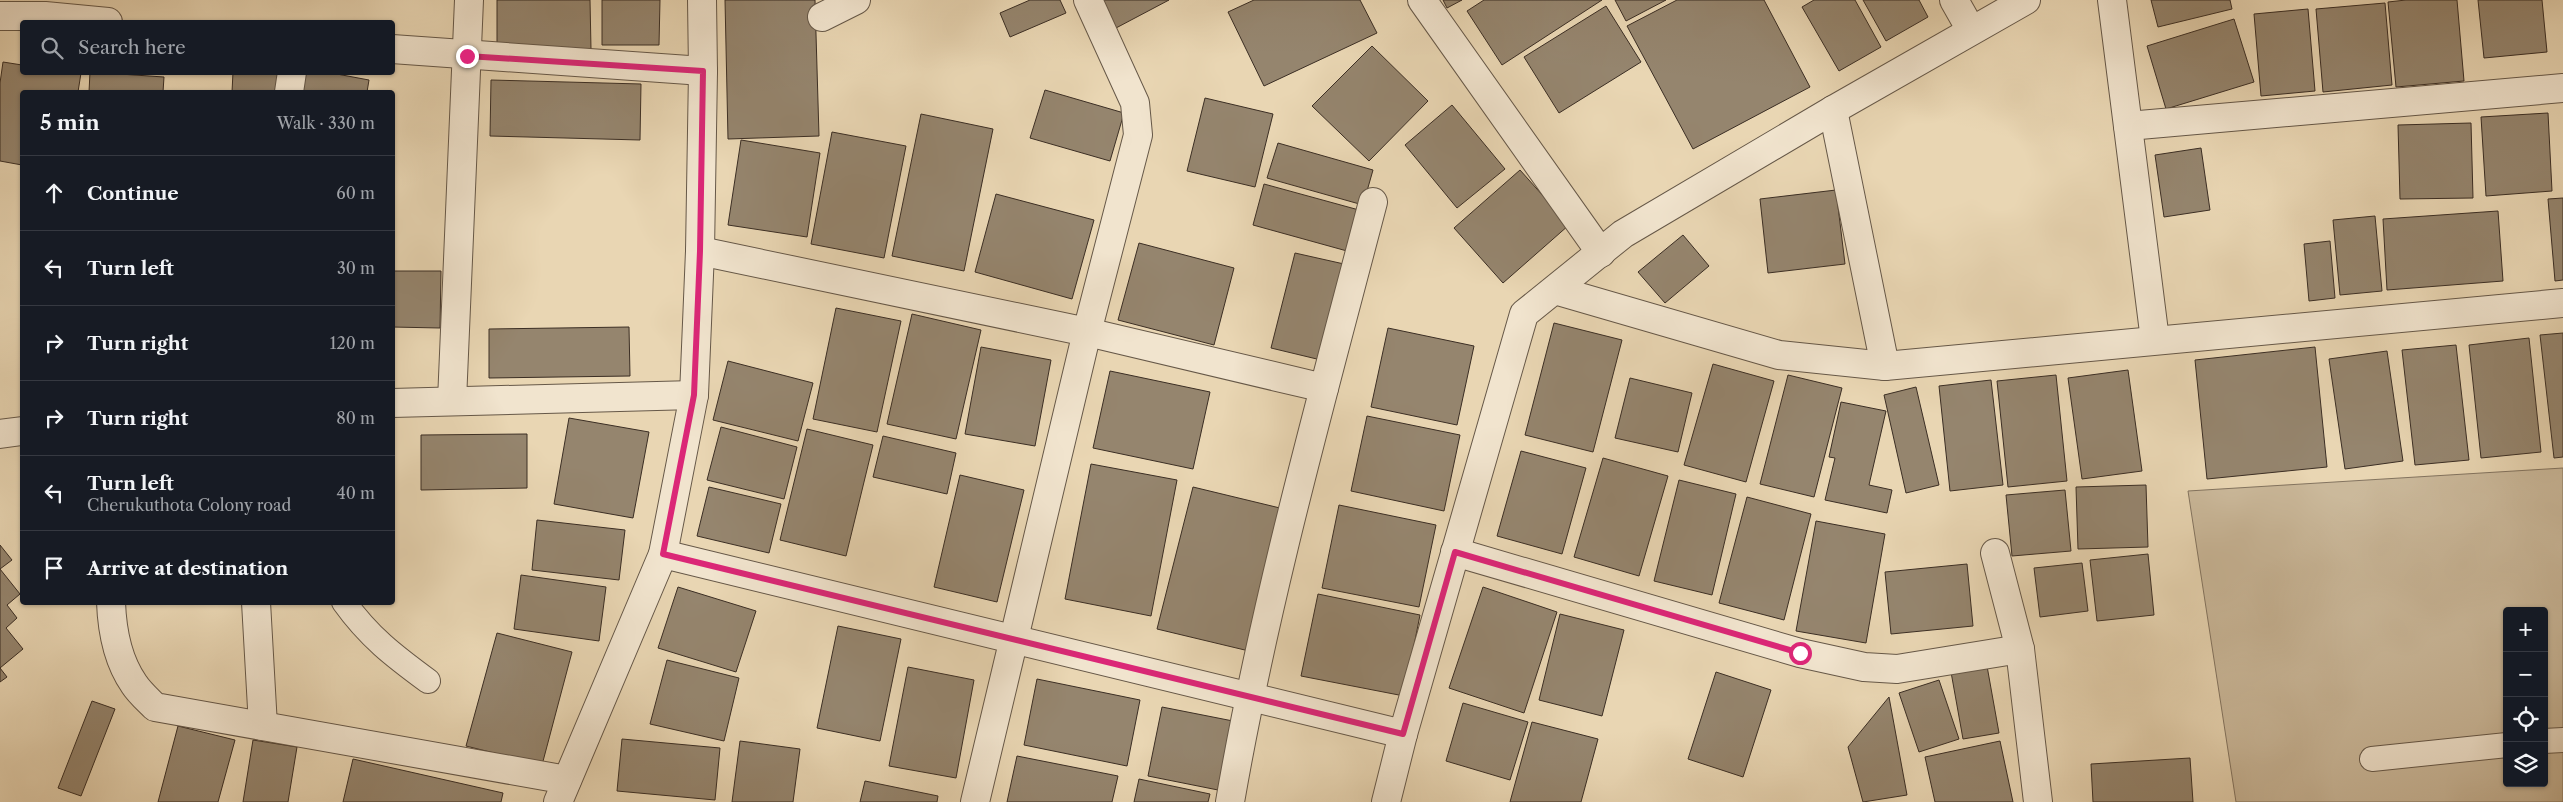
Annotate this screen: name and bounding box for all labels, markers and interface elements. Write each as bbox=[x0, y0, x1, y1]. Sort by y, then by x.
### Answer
search box bbox=[20, 20, 395, 75]
icon: search bbox=[38, 34, 66, 62]
text: Search here bbox=[78, 36, 186, 59]
route end bbox=[456, 45, 479, 68]
text: 5 min bbox=[40, 110, 100, 135]
text: Walk · 330 m bbox=[277, 113, 375, 133]
icon: ahead bbox=[40, 179, 68, 207]
text: Continue bbox=[87, 182, 179, 205]
text: 60 m bbox=[336, 183, 375, 203]
icon: left bbox=[40, 254, 68, 282]
text: Turn left bbox=[87, 257, 174, 280]
text: 30 m bbox=[337, 258, 375, 278]
icon: right bbox=[40, 329, 68, 357]
text: Turn right bbox=[87, 332, 188, 355]
text: 120 m bbox=[330, 333, 375, 353]
icon: right bbox=[40, 404, 68, 432]
text: Turn right bbox=[87, 407, 188, 430]
text: 80 m bbox=[336, 408, 375, 428]
text: Turn left bbox=[87, 472, 174, 495]
icon: left bbox=[40, 479, 68, 507]
text: 40 m bbox=[336, 483, 375, 503]
text: Cherukuthota Colony road bbox=[87, 495, 291, 515]
icon: arrive bbox=[40, 554, 68, 582]
text: Arrive at destination bbox=[87, 557, 288, 580]
map controls bbox=[2503, 607, 2548, 787]
button: + bbox=[2503, 607, 2548, 652]
route start bbox=[1789, 642, 1812, 665]
button: − bbox=[2503, 652, 2548, 697]
button: locate bbox=[2503, 697, 2548, 742]
button: layers bbox=[2503, 742, 2548, 787]

